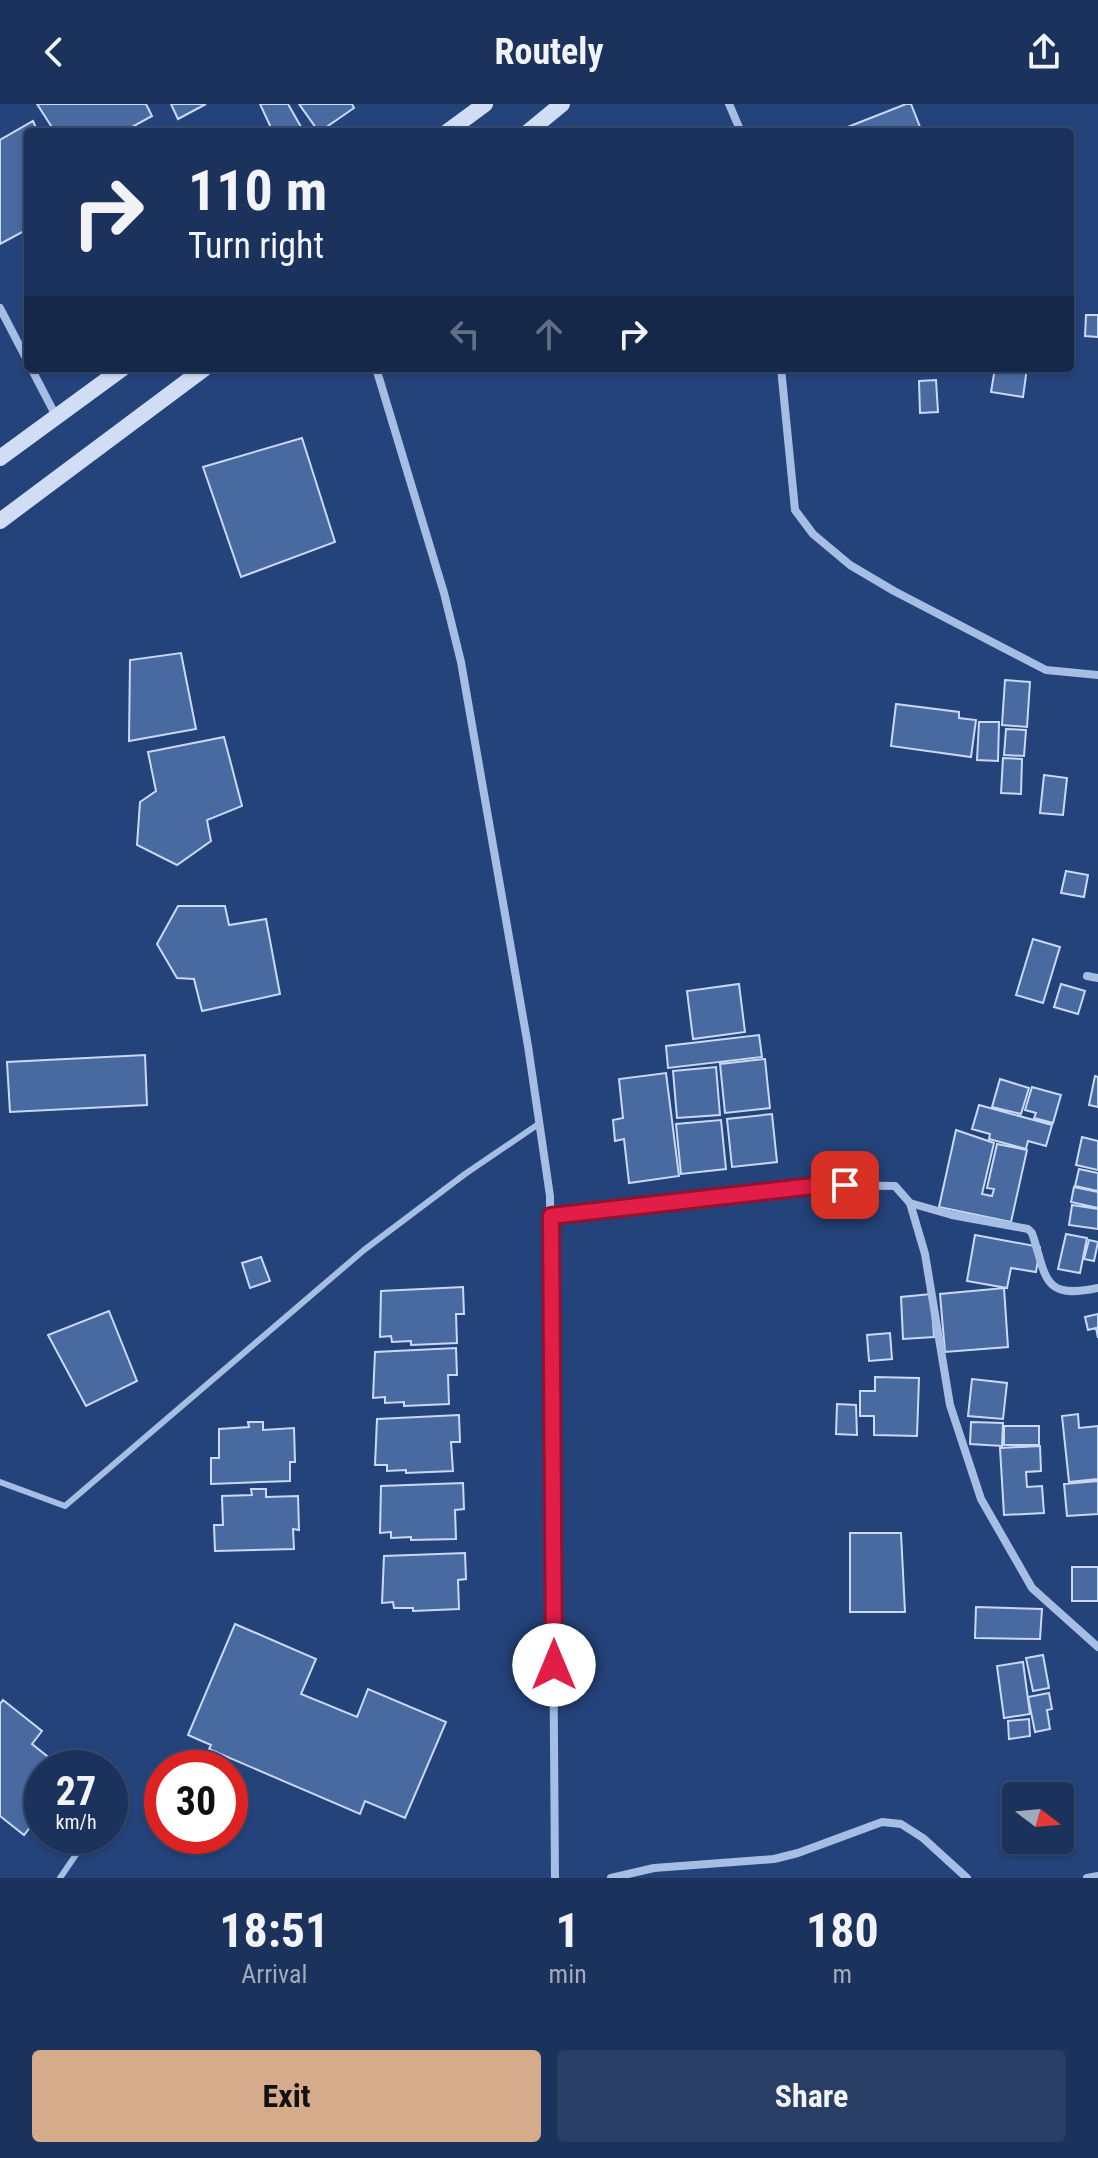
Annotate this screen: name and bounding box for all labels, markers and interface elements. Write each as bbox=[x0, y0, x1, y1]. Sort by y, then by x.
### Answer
icon: back bbox=[32, 30, 76, 74]
icon: share bbox=[1022, 30, 1066, 74]
text: Routely bbox=[495, 31, 603, 73]
text: 110 m bbox=[188, 158, 327, 224]
icon: right bbox=[56, 160, 160, 264]
text: Turn right bbox=[188, 225, 324, 267]
icon: left bbox=[443, 312, 487, 356]
icon: ahead bbox=[527, 312, 571, 356]
icon: right bbox=[611, 312, 655, 356]
pin bbox=[811, 1151, 879, 1219]
icon: arrive bbox=[823, 1163, 867, 1207]
position arrow bbox=[512, 1623, 596, 1707]
speed limit sign: 30 bbox=[144, 1750, 248, 1854]
text: 27 bbox=[56, 1768, 96, 1815]
north arrow bbox=[1002, 1782, 1074, 1854]
map controls bbox=[1002, 1782, 1074, 1854]
text: km/h bbox=[55, 1810, 97, 1834]
text: 18:51 bbox=[219, 1902, 329, 1959]
text: 1 bbox=[556, 1902, 580, 1959]
text: 180 bbox=[806, 1902, 879, 1959]
text: Arrival bbox=[241, 1959, 307, 1989]
text: min bbox=[549, 1959, 587, 1989]
text: m bbox=[833, 1959, 852, 1989]
button: Exit bbox=[32, 2050, 541, 2142]
button: Share bbox=[557, 2050, 1066, 2142]

